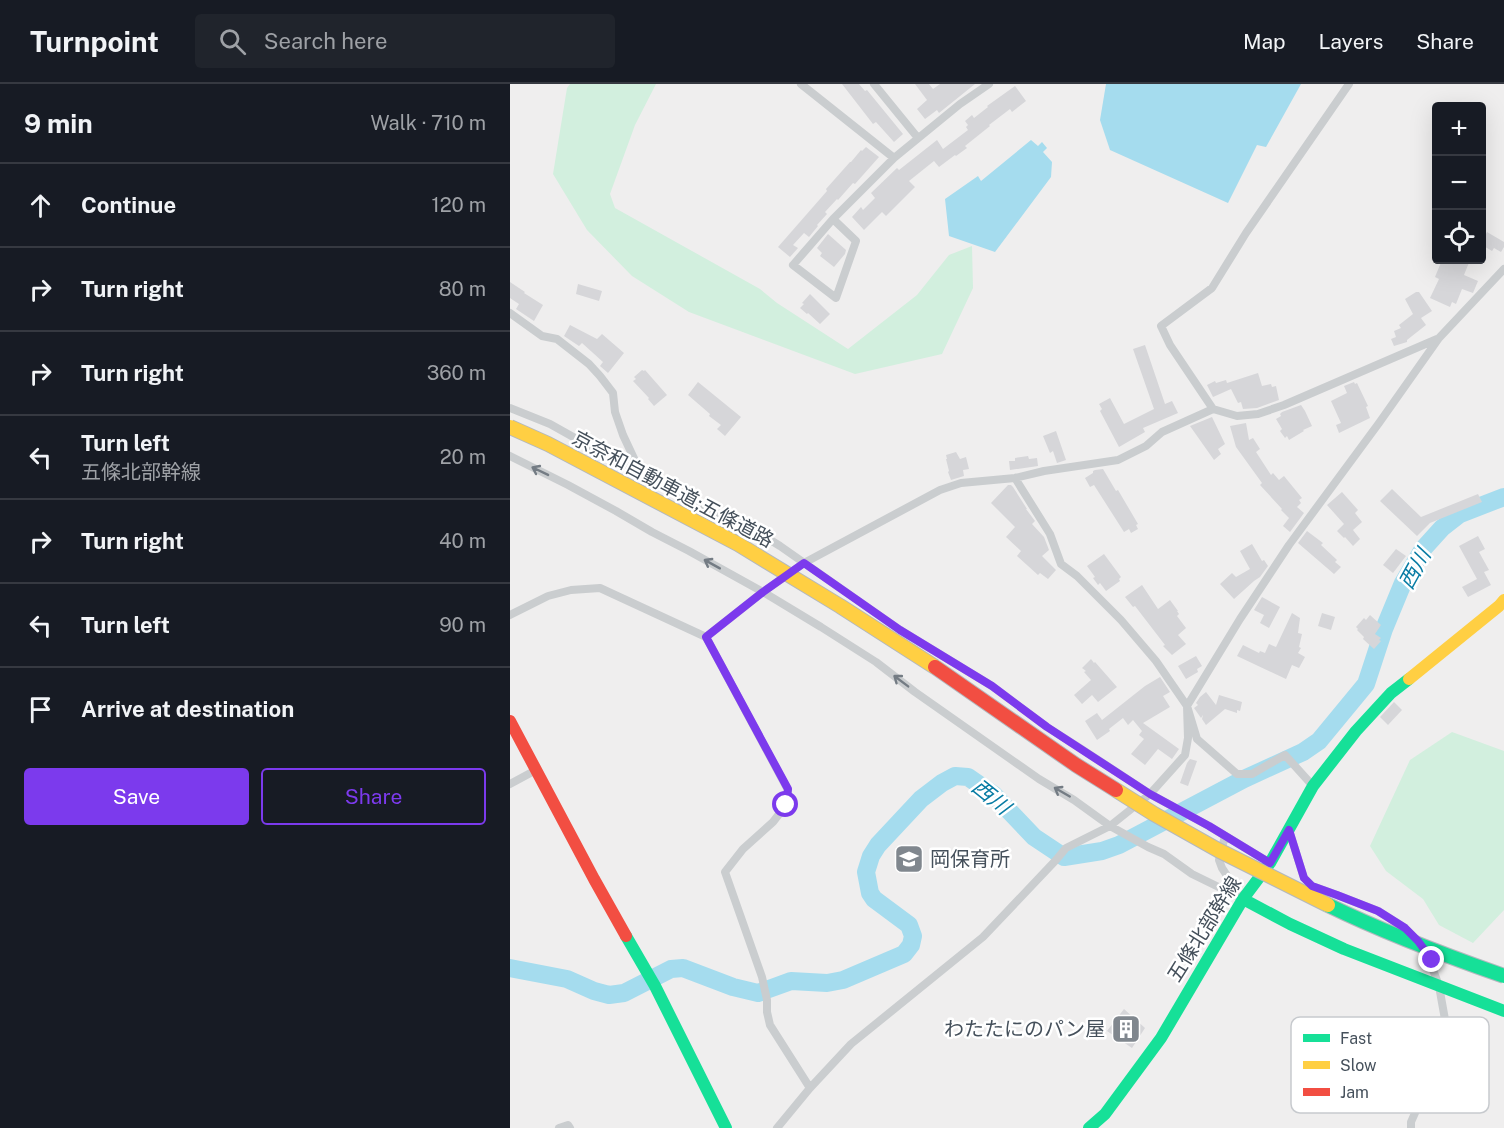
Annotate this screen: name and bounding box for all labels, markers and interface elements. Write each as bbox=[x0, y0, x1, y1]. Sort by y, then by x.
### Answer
search box bbox=[195, 14, 615, 68]
text: Turnpoint bbox=[30, 25, 159, 58]
icon: search bbox=[216, 25, 249, 58]
text: Search here bbox=[264, 28, 387, 54]
text: Map bbox=[1243, 29, 1286, 54]
text: Layers bbox=[1319, 29, 1383, 54]
text: Share bbox=[1416, 29, 1474, 54]
map controls bbox=[1432, 102, 1486, 264]
button: + bbox=[1432, 102, 1486, 156]
text: 9 min bbox=[24, 108, 93, 139]
text: Walk · 710 m bbox=[370, 111, 486, 135]
button: − bbox=[1432, 156, 1486, 210]
icon: ahead bbox=[24, 189, 57, 222]
text: Continue bbox=[81, 192, 176, 218]
text: 120 m bbox=[432, 193, 486, 217]
button: locate bbox=[1432, 210, 1486, 264]
icon: right bbox=[24, 273, 57, 306]
text: Turn right bbox=[81, 276, 184, 302]
text: 80 m bbox=[439, 277, 486, 301]
icon: right bbox=[24, 357, 57, 390]
text: Turn right bbox=[81, 360, 184, 386]
text: 360 m bbox=[427, 361, 486, 385]
street label: 京奈和自動車道;五條道路 bbox=[568, 426, 778, 552]
text: Turn left bbox=[81, 430, 170, 456]
icon: left bbox=[24, 441, 57, 474]
text: 20 m bbox=[440, 445, 486, 469]
text: 五條北部幹線 bbox=[81, 460, 201, 484]
one-way arrow bbox=[532, 465, 550, 477]
icon: right bbox=[24, 525, 57, 558]
text: Turn right bbox=[81, 528, 184, 554]
text: 40 m bbox=[439, 529, 486, 553]
water label: 西川 bbox=[1393, 543, 1437, 593]
one-way arrow bbox=[704, 557, 721, 569]
icon: left bbox=[24, 609, 57, 642]
text: Turn left bbox=[81, 612, 170, 638]
text: 90 m bbox=[439, 613, 486, 637]
one-way arrow bbox=[894, 675, 910, 688]
icon: arrive bbox=[24, 693, 57, 726]
text: Arrive at destination bbox=[81, 696, 294, 722]
button: Save bbox=[24, 768, 249, 825]
button: Share bbox=[261, 768, 486, 825]
water label: 西川 bbox=[967, 774, 1017, 821]
one-way arrow bbox=[1054, 786, 1071, 798]
route start bbox=[772, 791, 798, 817]
school or university icon: 岡保育所 bbox=[893, 843, 925, 875]
place label: 岡保育所 bbox=[930, 847, 1010, 871]
street label: 五條北部幹線 bbox=[1162, 872, 1246, 986]
route end bbox=[1418, 946, 1444, 972]
building icon: わたたにのパン屋 bbox=[1110, 1013, 1142, 1045]
place label: わたたにのパン屋 bbox=[944, 1017, 1105, 1041]
legend bbox=[1291, 1017, 1489, 1113]
text: Fast bbox=[1340, 1029, 1372, 1048]
text: Slow bbox=[1340, 1056, 1377, 1075]
text: Jam bbox=[1340, 1083, 1369, 1102]

